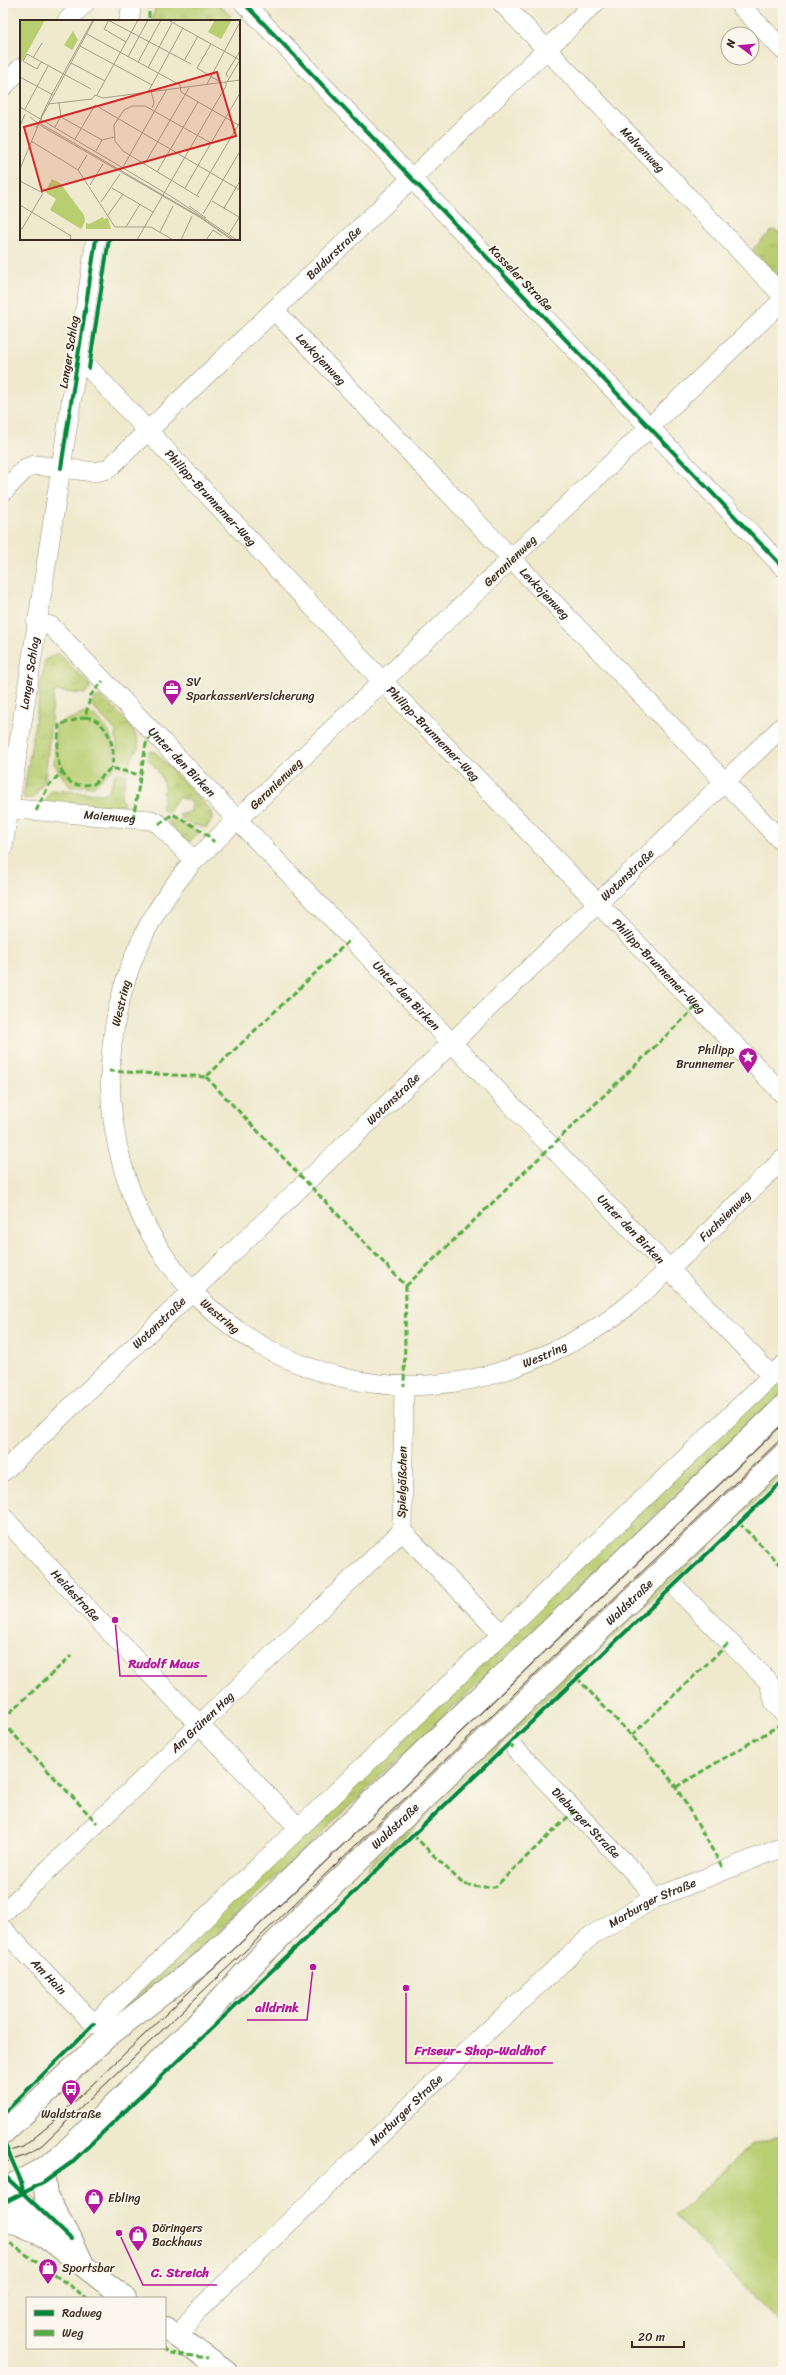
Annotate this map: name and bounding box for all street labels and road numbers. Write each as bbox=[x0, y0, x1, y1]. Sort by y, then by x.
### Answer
street label: Malvenweg bbox=[615, 121, 670, 178]
street label: Baldurstraße bbox=[301, 220, 367, 285]
street label: Kasseler Straße bbox=[483, 239, 559, 317]
street label: Langer Schlag bbox=[52, 314, 86, 390]
street label: Levkojenweg bbox=[290, 328, 352, 391]
street label: Philipp-Brunnemer-Weg bbox=[159, 444, 262, 552]
street label: Geranienweg bbox=[478, 530, 542, 592]
street label: Levkojenweg bbox=[514, 562, 576, 625]
street label: Langer Schlag bbox=[13, 635, 46, 711]
street label: Philipp-Brunnemer-Weg bbox=[381, 680, 485, 787]
street label: Unter den Birken bbox=[142, 722, 222, 803]
street label: Geranienweg bbox=[244, 753, 308, 815]
street label: Maienweg bbox=[83, 804, 136, 830]
street label: Wotanstraße bbox=[595, 843, 660, 907]
street label: Philipp-Brunnemer-Weg bbox=[607, 913, 711, 1019]
street label: Unter den Birken bbox=[367, 955, 446, 1036]
street label: Westring bbox=[105, 978, 137, 1028]
street label: Wotanstraße bbox=[361, 1067, 426, 1130]
street label: Fuchsienweg bbox=[694, 1185, 756, 1247]
street label: Unter den Birken bbox=[591, 1189, 671, 1270]
street label: Wotanstraße bbox=[127, 1291, 192, 1354]
street label: Westring bbox=[195, 1292, 245, 1340]
street label: Westring bbox=[519, 1335, 571, 1374]
street label: Spielgäßchen bbox=[390, 1445, 414, 1518]
street label: Heidestraße bbox=[45, 1564, 106, 1627]
street label: Waldstraße bbox=[600, 1573, 659, 1631]
street label: Am Grünen Hag bbox=[164, 1686, 240, 1759]
street label: Dieburger Straße bbox=[546, 1782, 626, 1864]
street label: Waldstraße bbox=[366, 1797, 425, 1855]
street label: Marburger Straße bbox=[604, 1872, 700, 1934]
street label: Am Hain bbox=[25, 1952, 72, 2001]
street label: Marburger Straße bbox=[364, 2069, 448, 2151]

